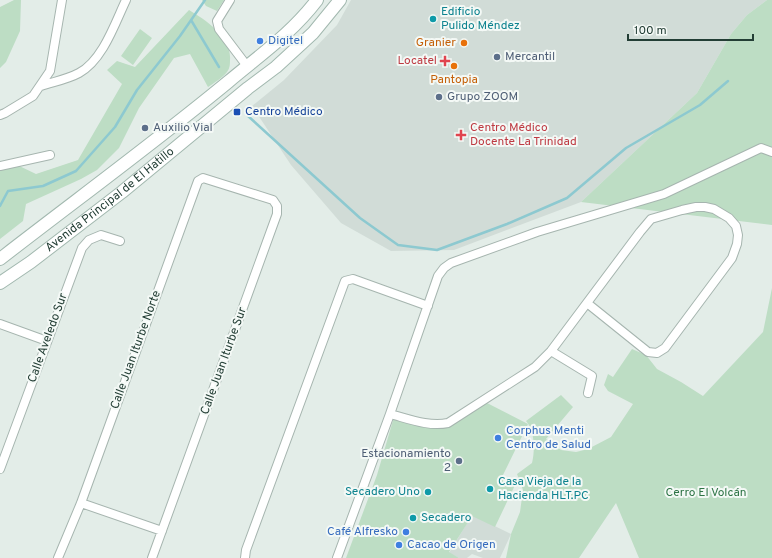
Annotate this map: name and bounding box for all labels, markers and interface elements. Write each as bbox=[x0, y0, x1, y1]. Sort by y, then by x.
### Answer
place label: Edificio Pulido Méndez bbox=[441, 4, 520, 34]
marker: Edificio Pulido Méndez bbox=[428, 14, 438, 24]
scale bar bbox=[628, 16, 753, 42]
text: 100 m bbox=[634, 23, 667, 39]
place label: Digitel bbox=[268, 33, 303, 49]
place label: Granier bbox=[416, 35, 456, 51]
marker: Digitel bbox=[255, 36, 265, 46]
marker: Granier bbox=[459, 38, 469, 48]
place label: Mercantil bbox=[505, 49, 555, 65]
marker: Mercantil bbox=[492, 52, 502, 62]
place label: Locatel bbox=[397, 53, 437, 69]
marker: Locatel bbox=[440, 56, 450, 66]
marker: Pantopia bbox=[449, 61, 459, 71]
place label: Pantopia bbox=[430, 72, 478, 88]
place label: Grupo ZOOM bbox=[447, 89, 518, 105]
marker: Grupo ZOOM bbox=[434, 92, 444, 102]
place label: Centro Médico bbox=[245, 104, 323, 120]
marker: Centro Médico bbox=[232, 107, 242, 117]
place label: Auxilio Vial bbox=[153, 120, 213, 136]
place label: Centro Médico Docente La Trinidad bbox=[470, 120, 577, 150]
marker: Auxilio Vial bbox=[140, 123, 150, 133]
marker: Centro Médico Docente La Trinidad bbox=[455, 129, 467, 141]
street label: Avenida Principal de El Hatillo bbox=[42, 144, 178, 256]
street label: Calle Juan Iturbe Norte bbox=[107, 288, 165, 412]
street label: Calle Aveledo Sur bbox=[24, 291, 72, 385]
street label: Calle Juan Iturbe Sur bbox=[197, 305, 251, 417]
place label: Corphus Menti Centro de Salud bbox=[506, 423, 591, 453]
marker: Corphus Menti Centro de Salud bbox=[493, 433, 503, 443]
place label: Estacionamiento 2 bbox=[361, 446, 451, 476]
marker: Estacionamiento 2 bbox=[454, 456, 464, 466]
place label: Casa Vieja de la Hacienda HLT.PC bbox=[498, 474, 589, 504]
place label: Secadero Uno bbox=[345, 484, 420, 500]
marker: Casa Vieja de la Hacienda HLT.PC bbox=[485, 484, 495, 494]
park label: Cerro El Volcán bbox=[665, 485, 747, 501]
marker: Secadero Uno bbox=[423, 487, 433, 497]
place label: Secadero bbox=[421, 510, 472, 526]
marker: Secadero bbox=[408, 513, 418, 523]
place label: Café Alfresko bbox=[327, 524, 398, 540]
marker: Café Alfresko bbox=[401, 527, 411, 537]
place label: Cacao de Origen bbox=[407, 537, 496, 553]
marker: Cacao de Origen bbox=[394, 540, 404, 550]

